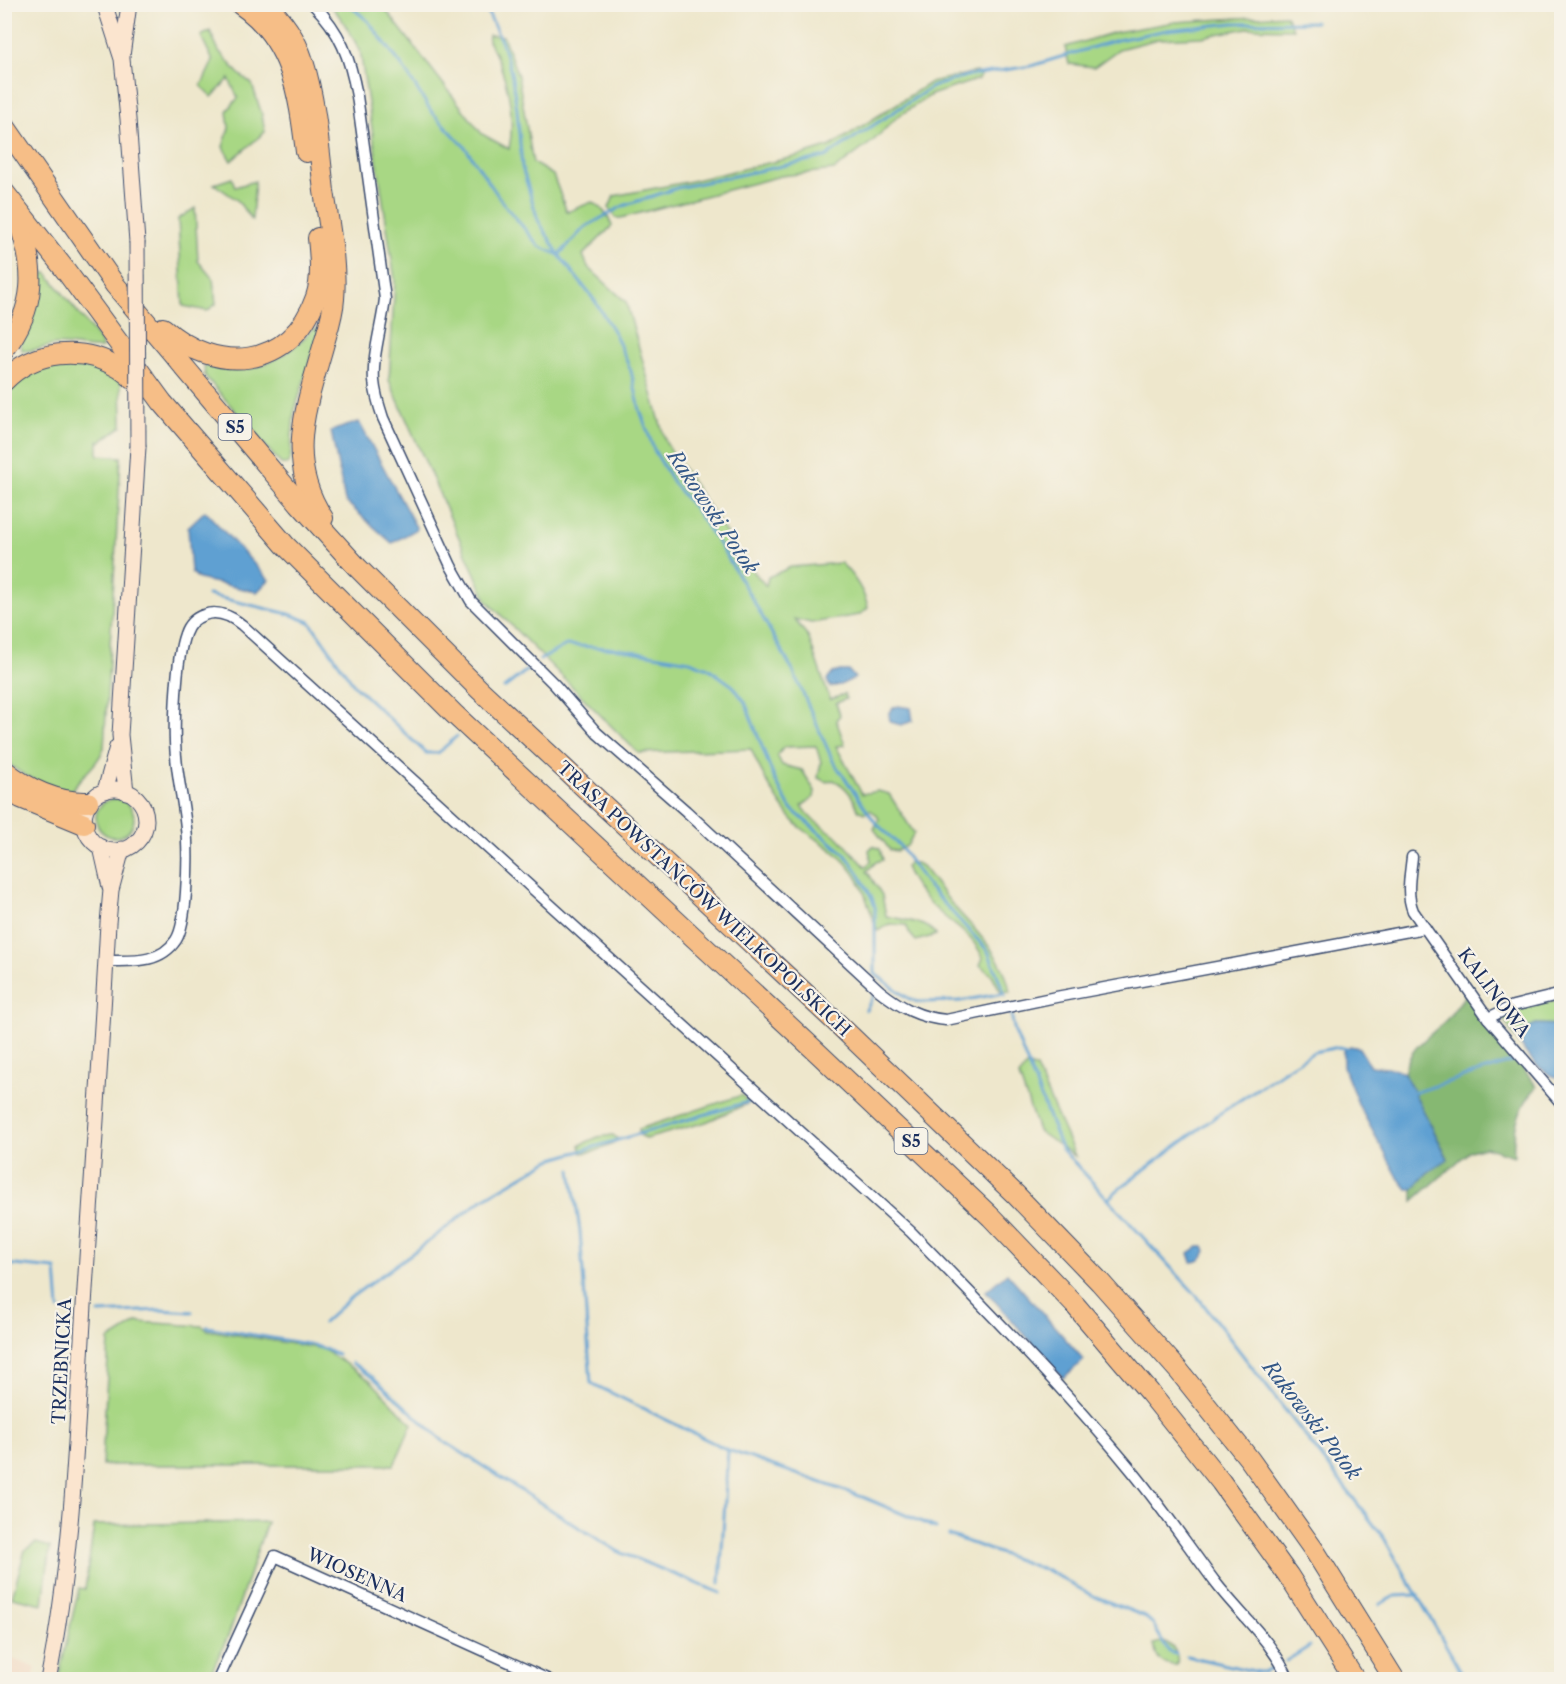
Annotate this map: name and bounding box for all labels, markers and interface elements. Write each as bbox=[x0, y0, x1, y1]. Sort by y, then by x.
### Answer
road number: S5 bbox=[218, 414, 252, 440]
water label: Rakowski Potok bbox=[661, 444, 764, 579]
street label: TRASA POWSTAŃCÓW WIELKOPOLSKICH bbox=[553, 756, 856, 1041]
street label: KALINOWA bbox=[1453, 944, 1535, 1043]
road number: S5 bbox=[894, 1128, 928, 1154]
street label: TRZEBNICKA bbox=[48, 1297, 76, 1425]
water label: Rakowski Potok bbox=[1257, 1354, 1366, 1485]
street label: WIOSENNA bbox=[303, 1543, 411, 1607]

